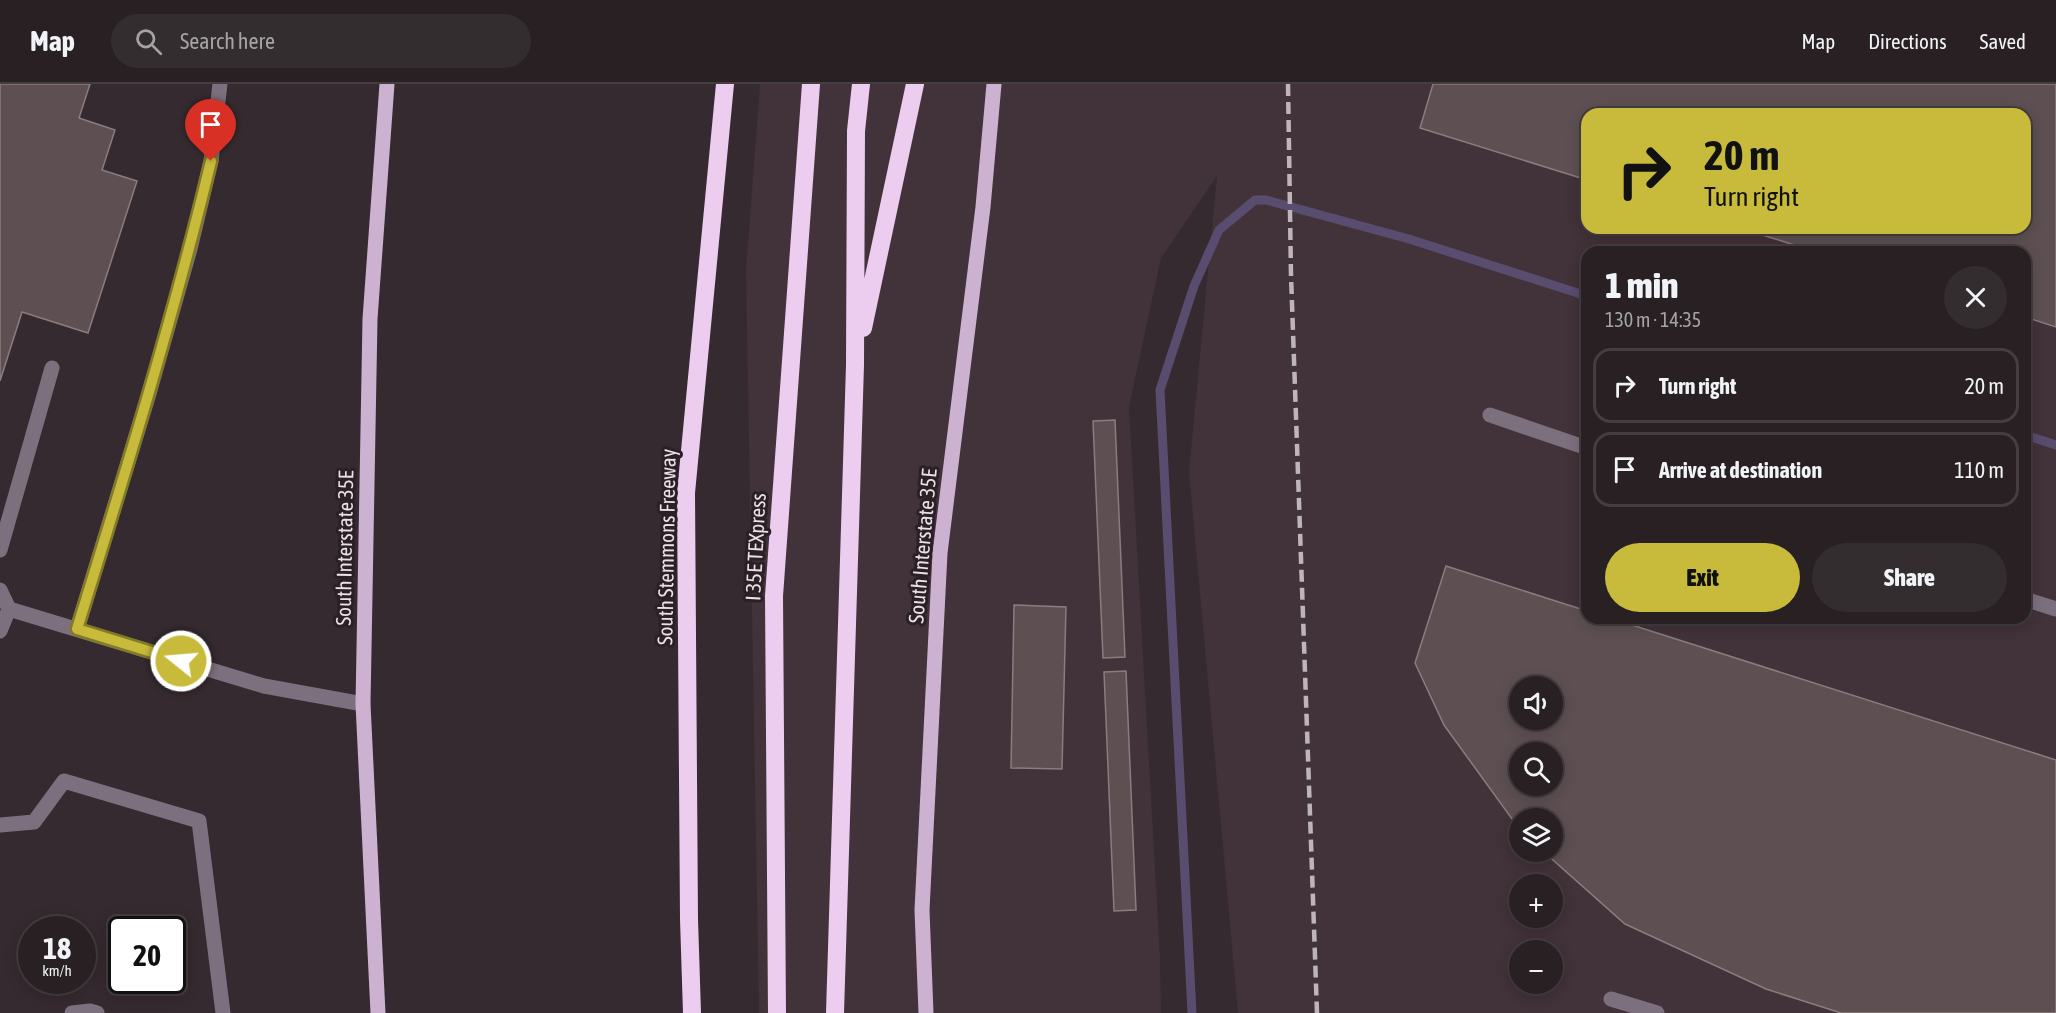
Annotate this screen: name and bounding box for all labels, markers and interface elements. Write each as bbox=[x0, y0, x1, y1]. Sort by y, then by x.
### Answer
search box bbox=[111, 14, 531, 68]
text: Map bbox=[30, 25, 75, 57]
icon: search bbox=[132, 25, 165, 58]
text: Search here bbox=[180, 28, 275, 54]
text: Map bbox=[1801, 29, 1835, 53]
text: Directions bbox=[1868, 29, 1947, 53]
text: Saved bbox=[1980, 29, 2026, 53]
pin bbox=[185, 99, 236, 161]
icon: arrive bbox=[194, 108, 227, 141]
text: 20 m bbox=[1704, 131, 1779, 179]
icon: right bbox=[1605, 132, 1683, 210]
text: Turn right bbox=[1704, 181, 1799, 212]
text: 1 min bbox=[1605, 264, 1679, 306]
button: close bbox=[1944, 266, 2007, 329]
text: 130 m · 14:35 bbox=[1605, 308, 1701, 331]
icon: right bbox=[1608, 369, 1641, 402]
text: Turn right bbox=[1659, 373, 1736, 399]
text: 20 m bbox=[1964, 373, 2004, 399]
street label: South Stemmons Freeway bbox=[652, 448, 680, 645]
icon: arrive bbox=[1608, 453, 1641, 486]
text: Arrive at destination bbox=[1659, 457, 1822, 483]
text: 110 m bbox=[1954, 457, 2004, 483]
street label: South Interstate 35E bbox=[903, 468, 941, 624]
street label: South Interstate 35E bbox=[331, 470, 357, 626]
street label: I 35E TEXpress bbox=[740, 492, 770, 601]
button: Exit bbox=[1605, 543, 1800, 612]
button: Share bbox=[1812, 543, 2007, 612]
position arrow bbox=[149, 629, 213, 693]
map controls bbox=[1509, 676, 1563, 994]
button: sound bbox=[1509, 676, 1563, 730]
button: search bbox=[1509, 742, 1563, 796]
button: layers bbox=[1509, 808, 1563, 862]
button: + bbox=[1509, 874, 1563, 928]
speed limit sign: 20 bbox=[108, 916, 186, 994]
text: 18 bbox=[43, 931, 71, 965]
button: − bbox=[1509, 940, 1563, 994]
text: km/h bbox=[42, 962, 72, 979]

